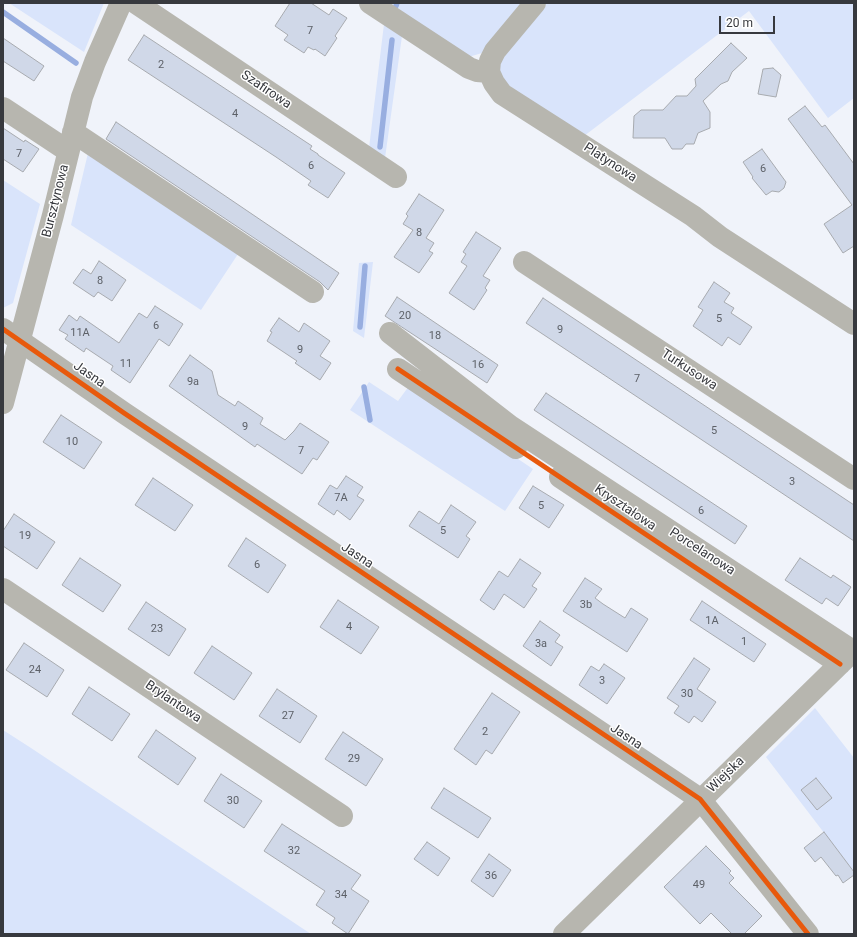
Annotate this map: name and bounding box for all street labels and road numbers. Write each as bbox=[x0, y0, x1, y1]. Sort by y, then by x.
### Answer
street label: Szafirowa bbox=[238, 68, 294, 112]
street label: Platynowa bbox=[580, 140, 640, 186]
street label: Bursztynowa bbox=[39, 163, 73, 239]
street label: Turkusowa bbox=[658, 346, 720, 394]
street label: Jasna bbox=[70, 359, 108, 391]
street label: Kryształowa bbox=[591, 482, 659, 534]
street label: Porcelanowa bbox=[666, 525, 738, 579]
street label: Jasna bbox=[338, 540, 376, 572]
street label: Brylantowa bbox=[142, 677, 204, 727]
street label: Jasna bbox=[607, 721, 645, 753]
street label: Wiejska bbox=[704, 754, 748, 796]

